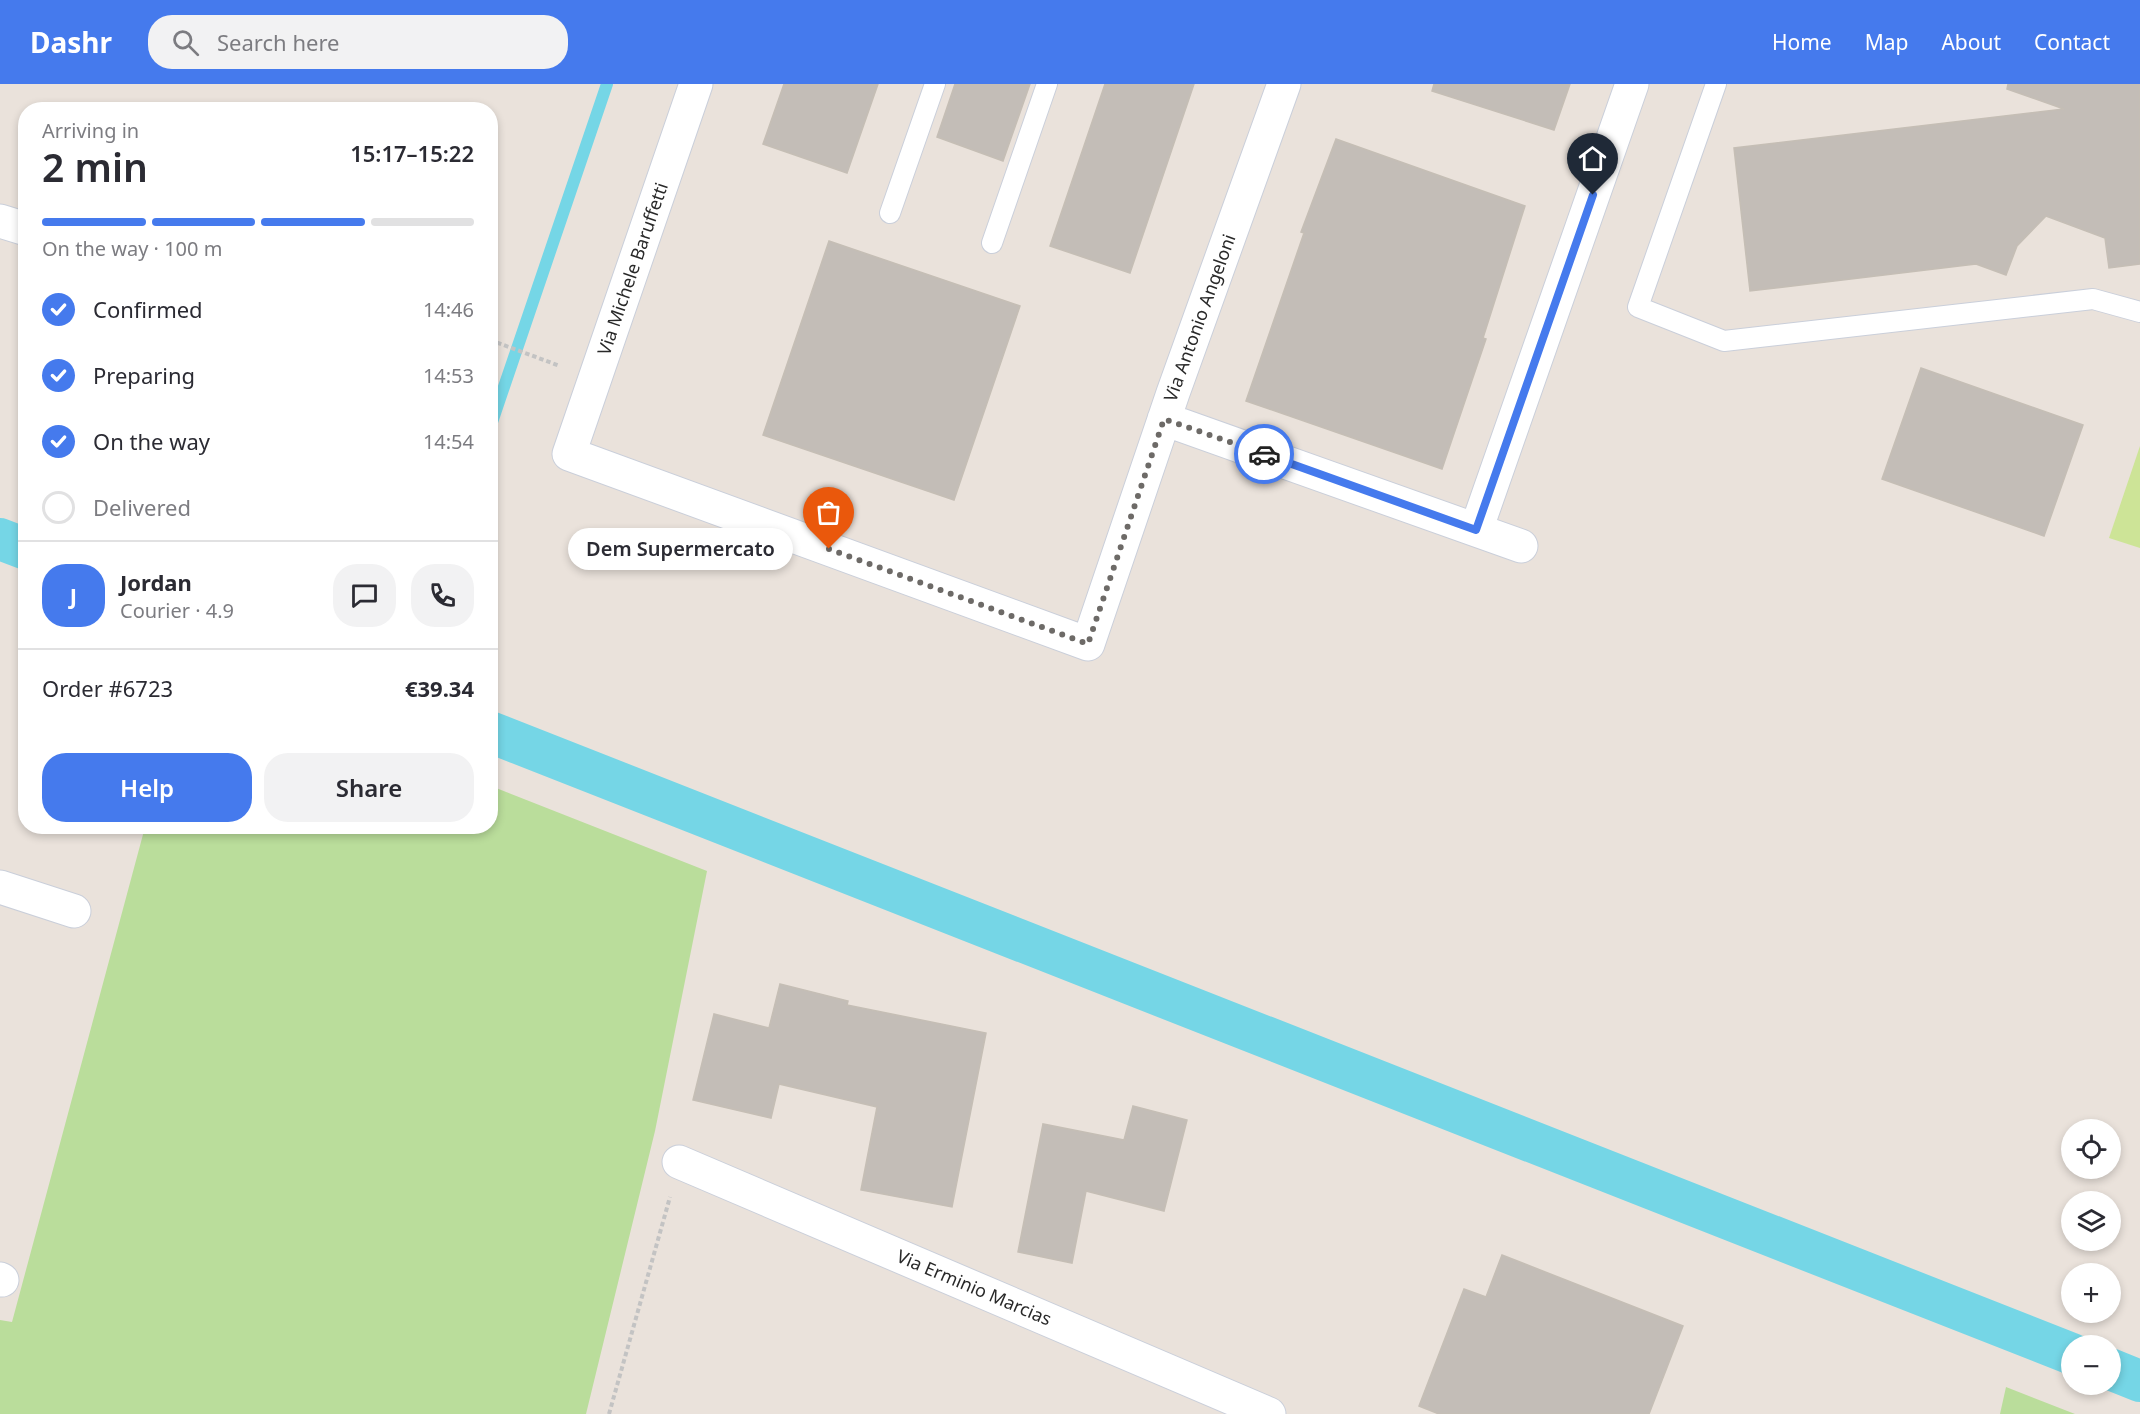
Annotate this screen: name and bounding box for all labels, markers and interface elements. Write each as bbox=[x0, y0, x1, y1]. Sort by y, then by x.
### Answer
search box bbox=[148, 15, 568, 69]
text: Dashr bbox=[30, 23, 112, 61]
icon: search bbox=[169, 26, 202, 59]
text: Search here bbox=[217, 27, 339, 57]
text: Home bbox=[1772, 28, 1832, 56]
text: Map bbox=[1865, 28, 1908, 56]
text: About bbox=[1941, 28, 2001, 56]
text: Contact bbox=[2034, 28, 2110, 56]
text: Arriving in bbox=[42, 117, 139, 144]
pin bbox=[1567, 133, 1618, 195]
text: 15:17–15:22 bbox=[350, 138, 474, 168]
text: 2 min bbox=[42, 140, 148, 193]
icon: home bbox=[1576, 142, 1609, 175]
street label: Via Michele Baruffetti bbox=[591, 179, 673, 358]
street label: Via Antonio Angeloni bbox=[1158, 231, 1241, 405]
text: On the way · 100 m bbox=[42, 235, 222, 262]
icon: check bbox=[42, 293, 75, 326]
text: Confirmed bbox=[93, 294, 203, 324]
text: 14:46 bbox=[423, 296, 474, 323]
icon: check bbox=[42, 359, 75, 392]
text: Preparing bbox=[93, 360, 195, 390]
text: 14:53 bbox=[423, 362, 474, 389]
courier bbox=[1234, 424, 1294, 484]
icon: check bbox=[42, 425, 75, 458]
text: On the way bbox=[93, 426, 210, 456]
text: 14:54 bbox=[423, 428, 474, 455]
icon: car bbox=[1248, 438, 1281, 471]
pin bbox=[803, 487, 854, 549]
text: Delivered bbox=[93, 492, 191, 522]
icon: bag bbox=[812, 496, 845, 529]
callout: Dem Supermercato bbox=[568, 528, 793, 570]
text: Dem Supermercato bbox=[586, 535, 775, 562]
button: chat bbox=[333, 564, 396, 627]
button: phone bbox=[411, 564, 474, 627]
text: Jordan bbox=[120, 567, 192, 597]
text: J bbox=[70, 580, 77, 610]
text: Courier · 4.9 bbox=[120, 597, 234, 624]
text: Order #6723 bbox=[42, 673, 173, 703]
text: €39.34 bbox=[405, 673, 474, 703]
button: Help bbox=[42, 753, 252, 822]
button: Share bbox=[264, 753, 474, 822]
map controls bbox=[2061, 1119, 2121, 1395]
button: locate bbox=[2061, 1119, 2121, 1179]
button: layers bbox=[2061, 1191, 2121, 1251]
street label: Via Erminio Marcias bbox=[893, 1244, 1055, 1331]
button: + bbox=[2061, 1263, 2121, 1323]
button: − bbox=[2061, 1335, 2121, 1395]

